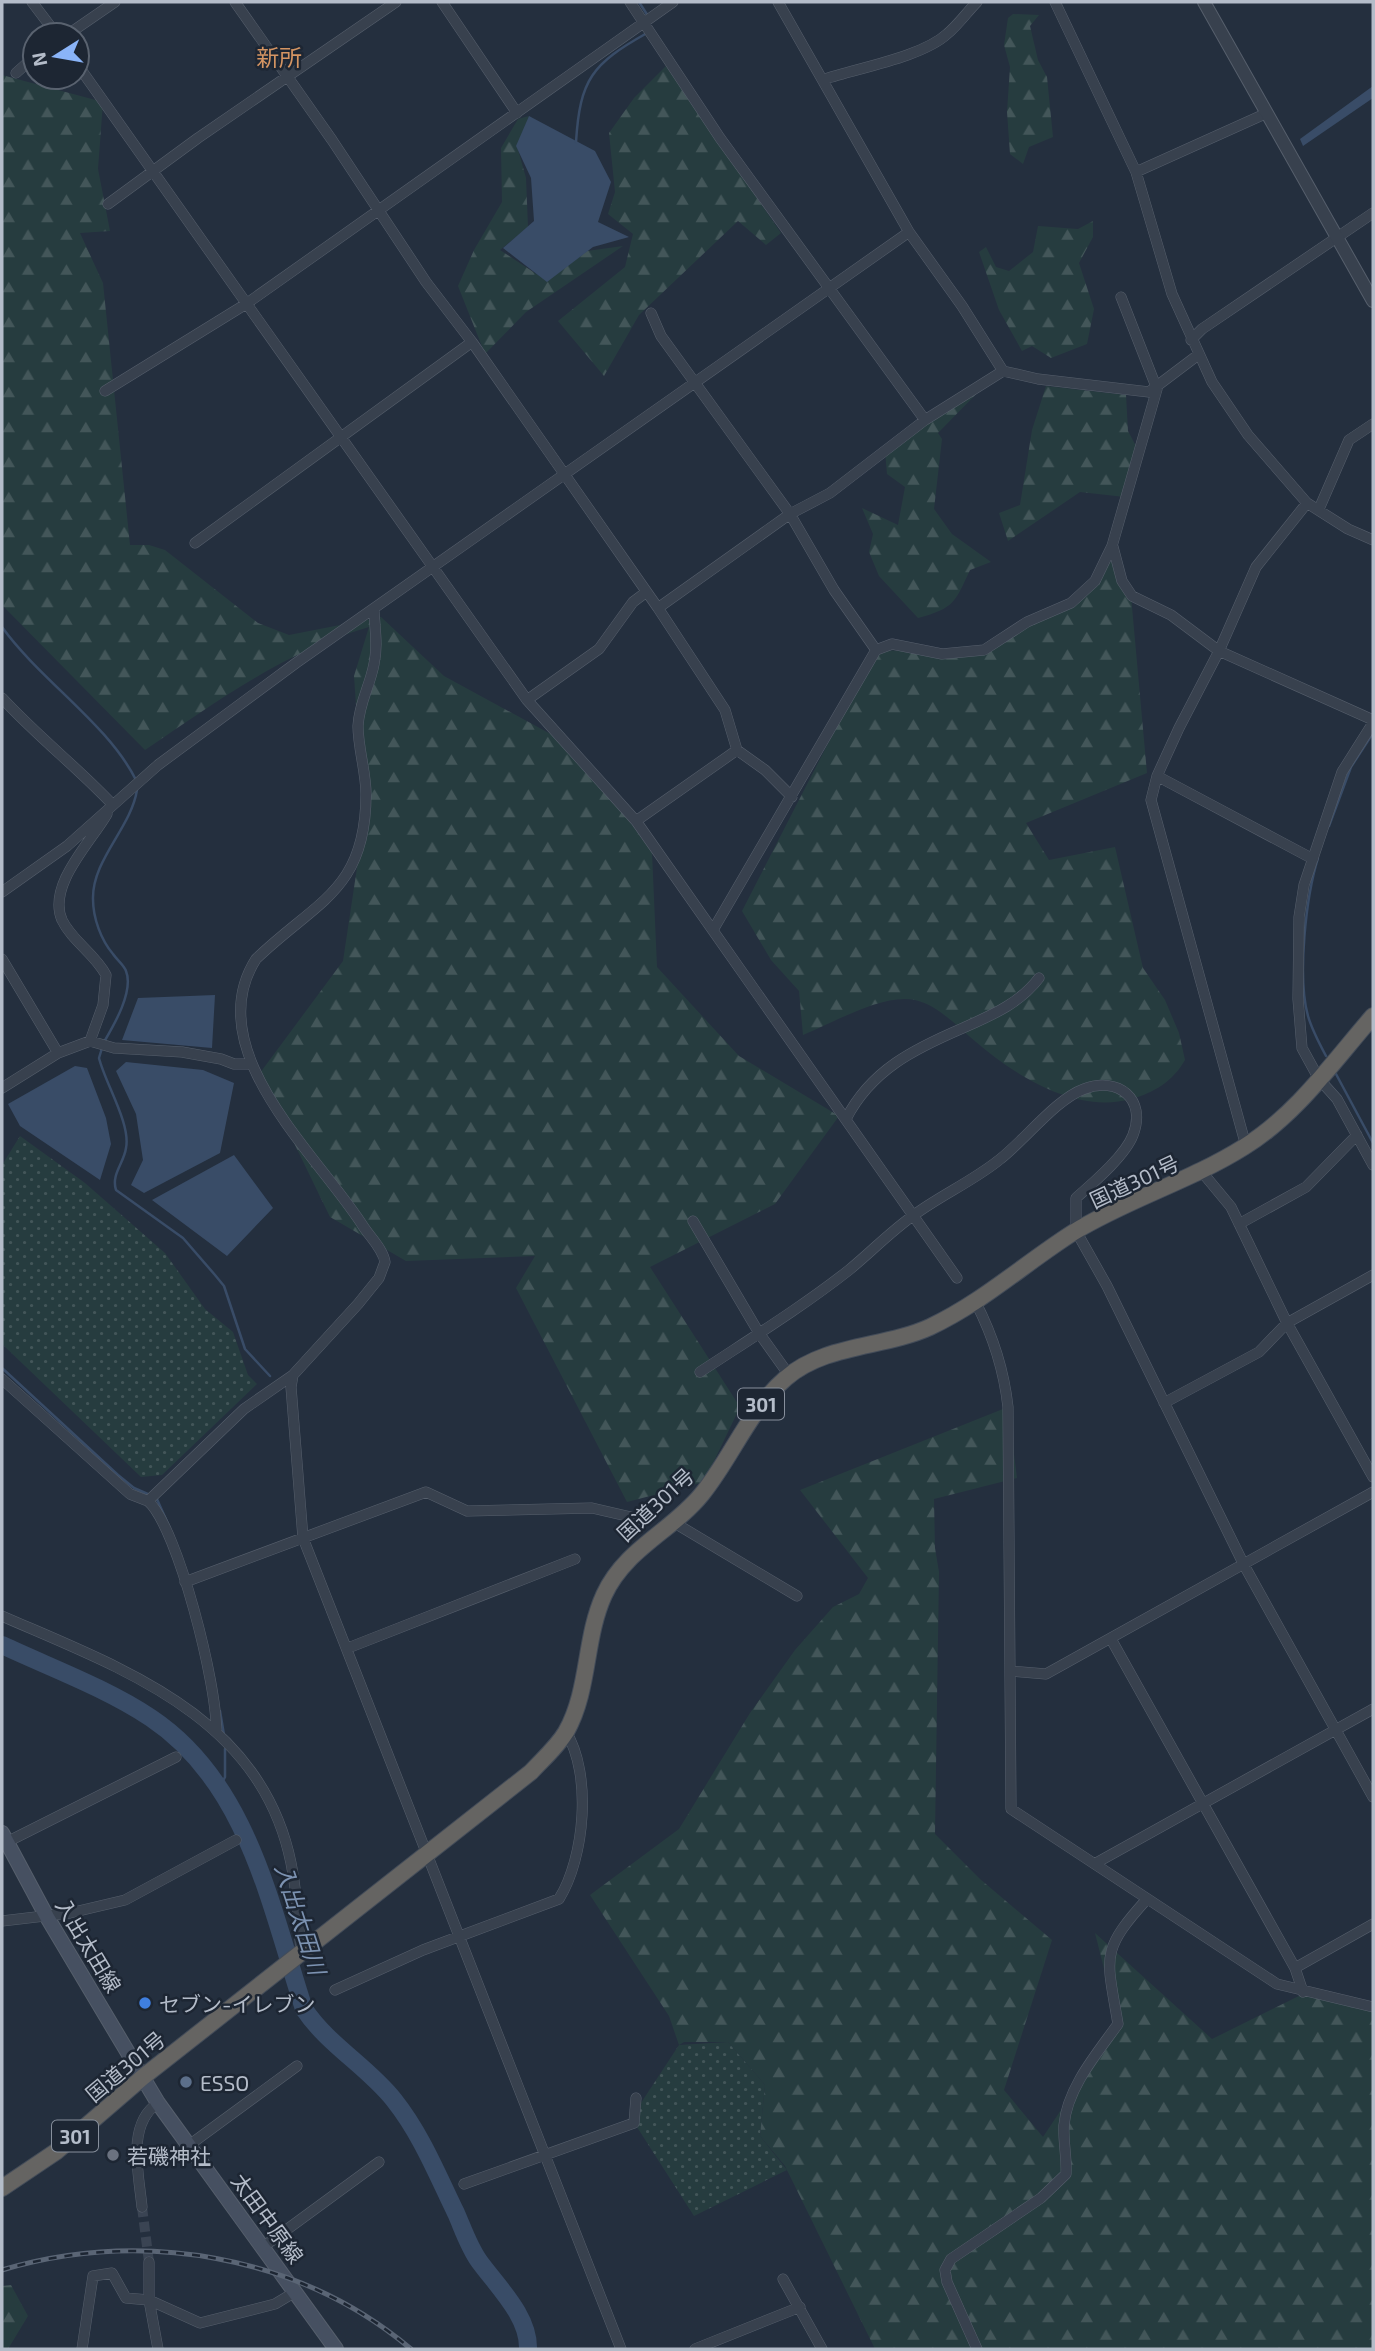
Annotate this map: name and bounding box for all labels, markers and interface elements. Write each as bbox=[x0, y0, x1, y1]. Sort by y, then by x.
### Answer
north arrow bbox=[21, 21, 91, 91]
district label: 新所 bbox=[256, 43, 302, 71]
text: N bbox=[26, 50, 51, 68]
street label: 国道301号 bbox=[1085, 1149, 1183, 1213]
road number: 301 bbox=[738, 1388, 784, 1420]
street label: 国道301号 bbox=[611, 1462, 699, 1546]
water label: 入出太田川 bbox=[270, 1860, 333, 1981]
street label: 入出太田線 bbox=[51, 1894, 127, 1996]
place label: セブン-イレブン bbox=[159, 1991, 315, 2016]
marker: セブン-イレブン bbox=[137, 1995, 153, 2011]
street label: 国道301号 bbox=[80, 2026, 170, 2106]
place label: ESSO bbox=[200, 2070, 249, 2095]
marker: ESSO bbox=[178, 2074, 194, 2090]
road number: 301 bbox=[52, 2120, 98, 2152]
place label: 若磯神社 bbox=[127, 2143, 211, 2168]
marker: 若磯神社 bbox=[105, 2147, 121, 2163]
street label: 太田中原線 bbox=[227, 2168, 309, 2268]

